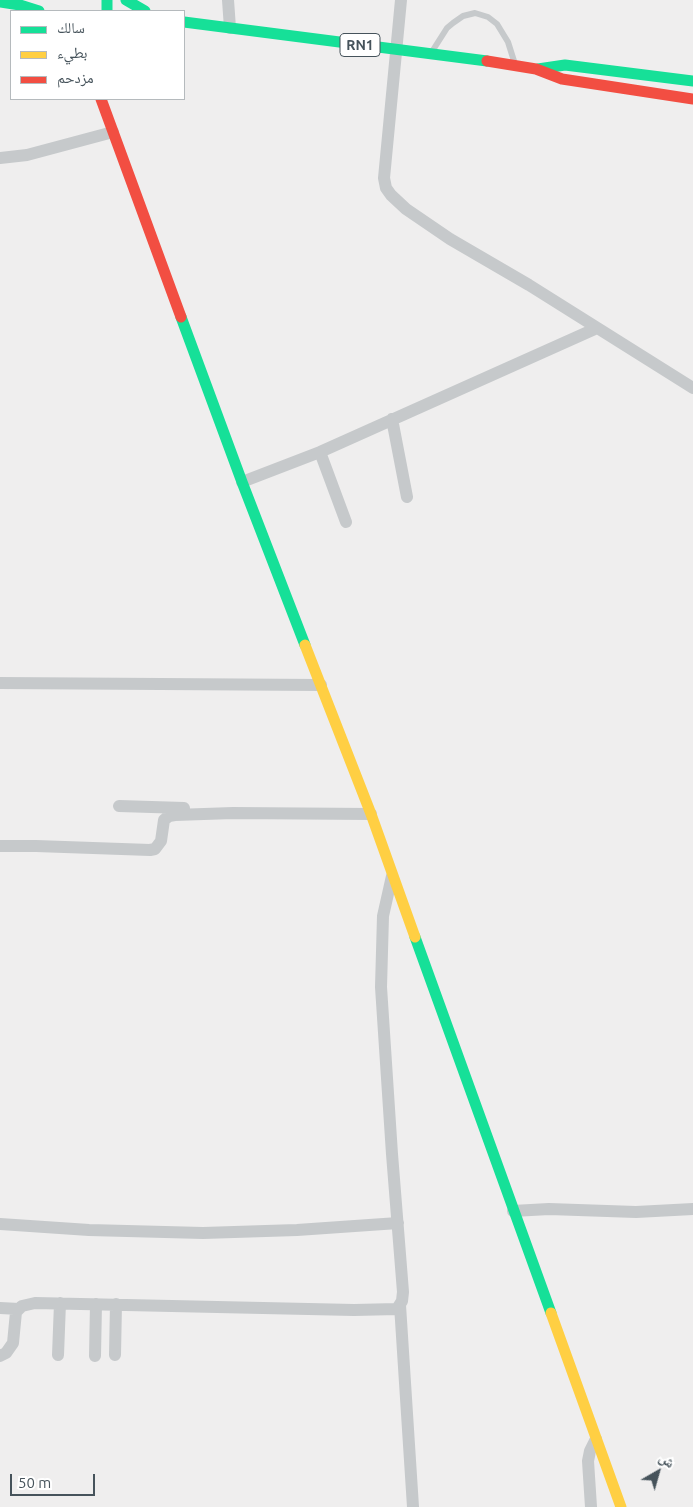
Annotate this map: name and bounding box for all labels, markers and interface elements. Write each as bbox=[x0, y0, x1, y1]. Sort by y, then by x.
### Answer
legend bbox=[10, 10, 185, 100]
text: سالك bbox=[57, 19, 85, 36]
road number: RN1 bbox=[340, 34, 380, 56]
text: بطيء bbox=[57, 44, 87, 61]
text: مزدحم bbox=[57, 69, 94, 86]
north arrow bbox=[633, 1447, 683, 1497]
text: ش bbox=[656, 1449, 678, 1471]
scale bar bbox=[12, 1464, 98, 1496]
text: 50 m bbox=[18, 1474, 51, 1491]

